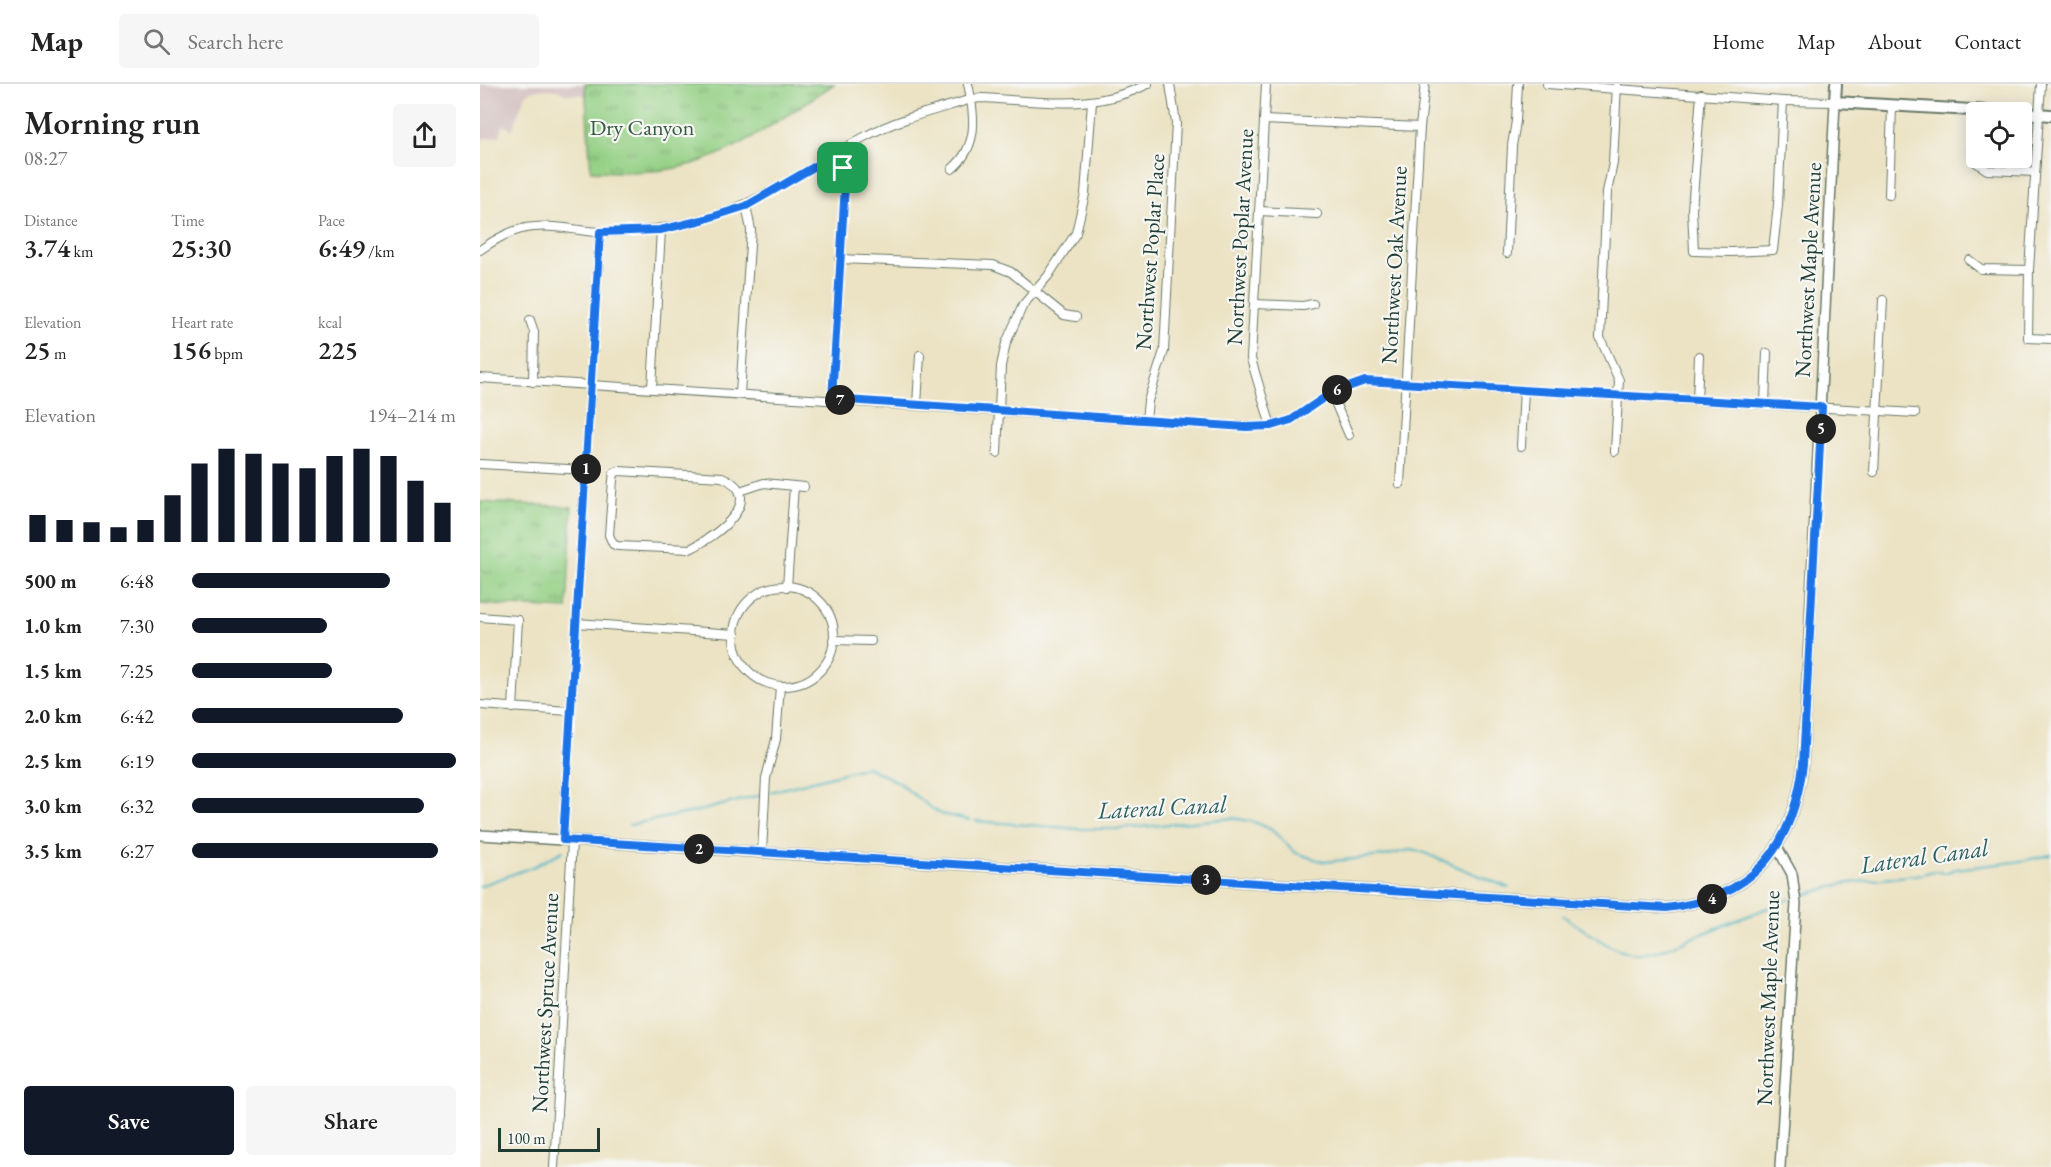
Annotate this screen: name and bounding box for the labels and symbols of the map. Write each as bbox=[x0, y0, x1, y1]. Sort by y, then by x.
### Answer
park label: Dry Canyon bbox=[590, 113, 695, 142]
street label: Northwest Poplar Avenue bbox=[1220, 128, 1260, 346]
pin bbox=[817, 142, 868, 193]
street label: Northwest Poplar Place bbox=[1129, 152, 1171, 351]
street label: Northwest Maple Avenue bbox=[1788, 161, 1828, 378]
street label: Northwest Oak Avenue bbox=[1374, 165, 1414, 365]
pin: 6 bbox=[1322, 375, 1352, 405]
pin: 7 bbox=[825, 385, 855, 415]
pin: 5 bbox=[1806, 414, 1836, 444]
pin: 1 bbox=[571, 454, 601, 484]
water label: Lateral Canal bbox=[1096, 788, 1229, 826]
water label: Lateral Canal bbox=[1857, 831, 1991, 880]
pin: 2 bbox=[684, 834, 714, 864]
pin: 3 bbox=[1191, 865, 1221, 895]
pin: 4 bbox=[1697, 884, 1727, 914]
street label: Northwest Maple Avenue bbox=[1750, 889, 1786, 1106]
street label: Northwest Spruce Avenue bbox=[525, 892, 565, 1114]
scale bar bbox=[498, 1125, 600, 1152]

